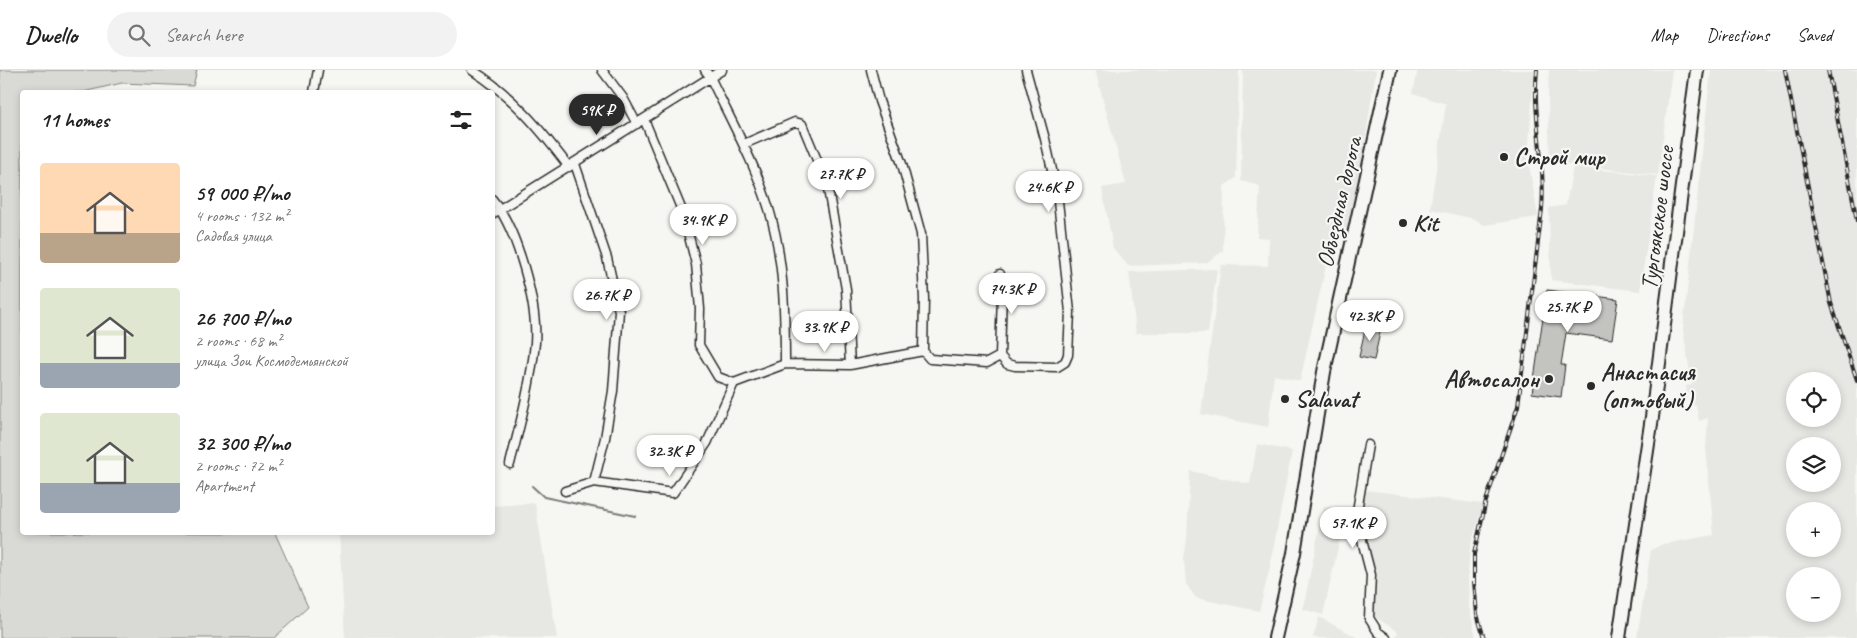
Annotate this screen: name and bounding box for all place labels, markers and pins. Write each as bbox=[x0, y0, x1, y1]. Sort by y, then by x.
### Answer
pin: 59K ₽ bbox=[562, 93, 632, 136]
place label: Строй мир bbox=[1514, 142, 1607, 172]
marker: Строй мир bbox=[1498, 151, 1510, 163]
pin: 27.7K ₽ bbox=[795, 158, 887, 200]
pin: 24.6K ₽ bbox=[1003, 170, 1095, 213]
pin: 34.9K ₽ bbox=[657, 204, 749, 246]
place label: Kit bbox=[1413, 208, 1441, 238]
marker: Kit bbox=[1397, 217, 1409, 229]
pin: 74.3K ₽ bbox=[966, 272, 1058, 315]
pin: 26.7K ₽ bbox=[561, 278, 653, 321]
pin: 25.7K ₽ bbox=[1522, 290, 1614, 333]
pin: 42.3K ₽ bbox=[1324, 300, 1416, 342]
pin: 33.9K ₽ bbox=[779, 310, 871, 353]
place label: Анастасия (оптовый) bbox=[1601, 357, 1696, 415]
place label: Автосалон bbox=[1444, 364, 1540, 394]
marker: Автосалон bbox=[1543, 373, 1555, 385]
marker: Анастасия (оптовый) bbox=[1585, 380, 1597, 392]
place label: Salavat bbox=[1295, 384, 1361, 414]
marker: Salavat bbox=[1279, 393, 1291, 405]
pin: 32.3K ₽ bbox=[624, 434, 716, 477]
pin: 57.1K ₽ bbox=[1307, 506, 1399, 549]

